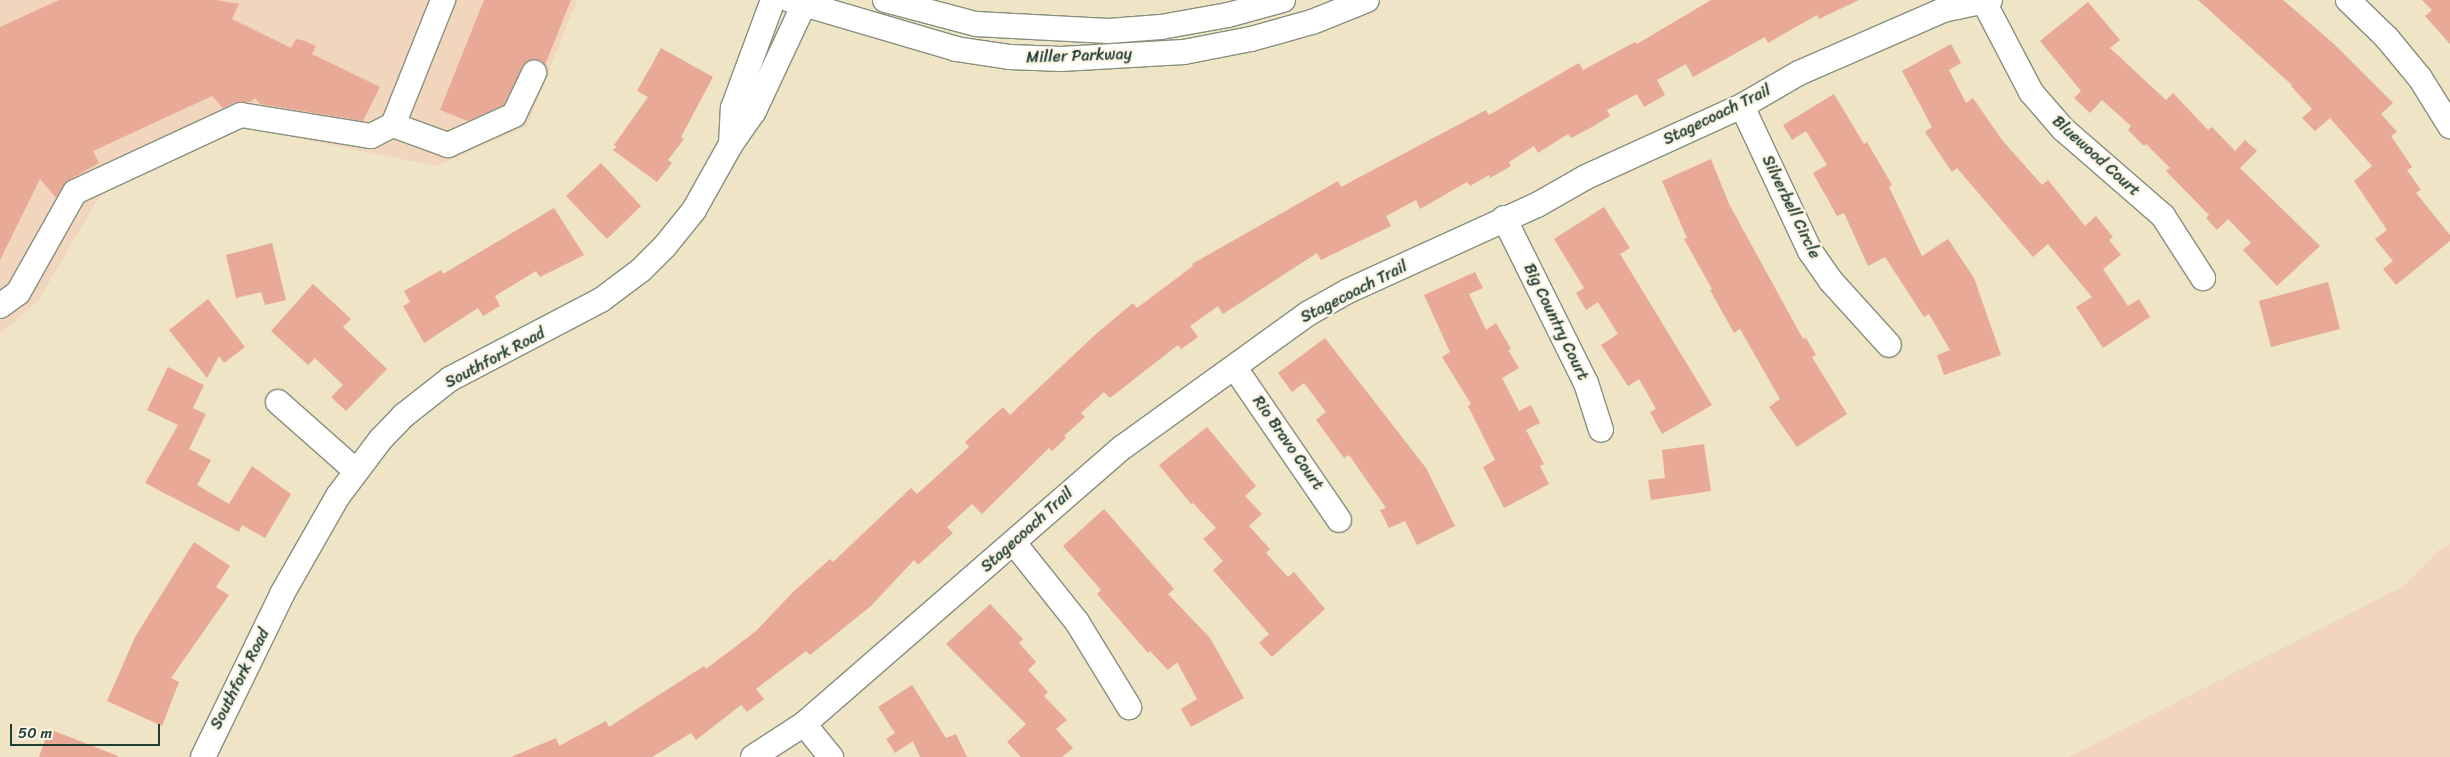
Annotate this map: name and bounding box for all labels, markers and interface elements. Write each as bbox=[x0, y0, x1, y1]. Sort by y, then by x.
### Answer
street label: Miller Parkway bbox=[1026, 45, 1132, 67]
street label: Stagecoach Trail bbox=[1660, 81, 1774, 149]
street label: Bluewood Court bbox=[2048, 112, 2144, 200]
street label: Silverbell Circle bbox=[1758, 152, 1824, 262]
street label: Stagecoach Trail bbox=[1298, 257, 1410, 327]
street label: Big Country Court bbox=[1519, 260, 1593, 384]
street label: Southfork Road bbox=[442, 324, 548, 392]
street label: Rio Bravo Court bbox=[1248, 392, 1328, 494]
street label: Stagecoach Trail bbox=[977, 484, 1077, 576]
street label: Southfork Road bbox=[206, 625, 274, 733]
scale bar bbox=[12, 714, 162, 746]
text: 50 m bbox=[18, 720, 52, 746]

